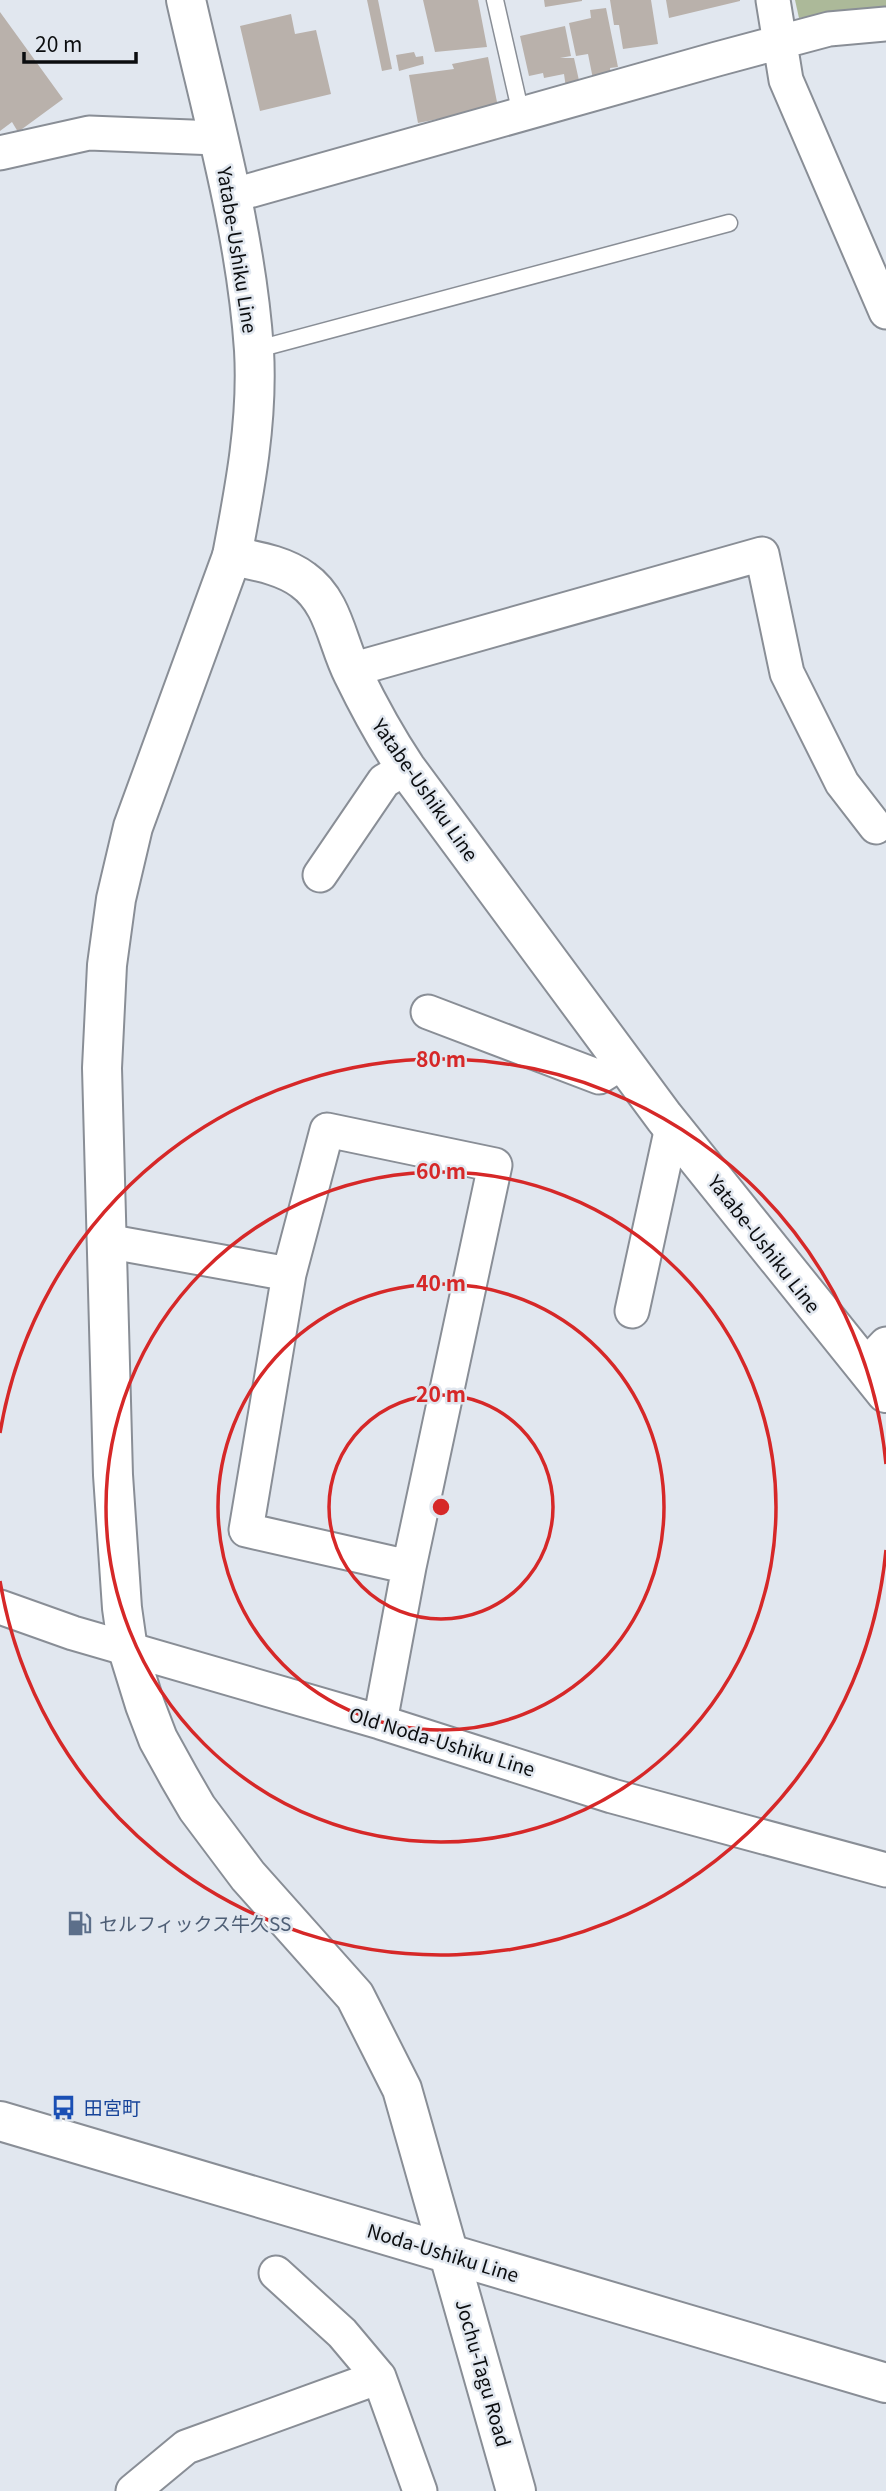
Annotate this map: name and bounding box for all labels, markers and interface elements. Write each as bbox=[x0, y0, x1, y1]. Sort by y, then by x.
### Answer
scale bar bbox=[24, 21, 136, 65]
text: 20 m bbox=[35, 28, 82, 58]
street label: Yatabe-Ushiku Line bbox=[212, 164, 265, 335]
street label: Yatabe-Ushiku Line bbox=[366, 712, 486, 866]
text: 80 m bbox=[416, 1043, 466, 1073]
text: 60 m bbox=[416, 1155, 466, 1185]
street label: Yatabe-Ushiku Line bbox=[702, 1168, 828, 1318]
text: 40 m bbox=[416, 1267, 466, 1297]
text: 20 m bbox=[416, 1378, 466, 1408]
centre of rings bbox=[429, 1495, 453, 1519]
street label: Old Noda-Ushiku Line bbox=[346, 1699, 539, 1782]
place label: セルフィックス牛久SS bbox=[99, 1909, 291, 1936]
fuel station icon: セルフィックス牛久SS bbox=[65, 1910, 93, 1938]
place label: 田宮町 bbox=[84, 2093, 141, 2120]
bus stop icon: 田宮町 bbox=[50, 2094, 78, 2122]
street label: Noda-Ushiku Line bbox=[364, 2216, 523, 2287]
street label: Jochu-Tagu Road bbox=[450, 2296, 518, 2450]

